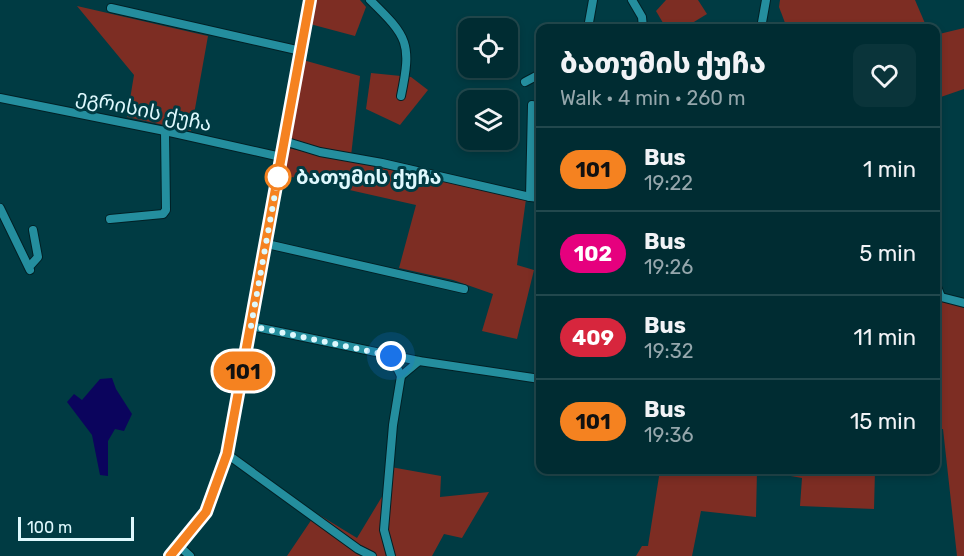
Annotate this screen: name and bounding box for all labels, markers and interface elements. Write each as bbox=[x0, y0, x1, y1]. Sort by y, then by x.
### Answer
map controls bbox=[458, 18, 518, 150]
button: locate bbox=[458, 18, 518, 78]
button: heart bbox=[853, 44, 916, 107]
text: ბათუმის ქუჩა bbox=[560, 47, 766, 80]
street label: ეგრისის ქუჩა bbox=[74, 84, 214, 136]
text: Walk · 4 min · 260 m bbox=[560, 86, 746, 110]
button: layers bbox=[458, 90, 518, 150]
text: Bus bbox=[644, 144, 686, 171]
text: 1 min bbox=[863, 156, 916, 183]
text: 101 bbox=[575, 157, 611, 182]
marker: ბათუმის ქუჩა bbox=[265, 164, 291, 190]
place label: ბათუმის ქუჩა bbox=[296, 165, 442, 189]
text: 19:22 bbox=[644, 171, 693, 195]
text: Bus bbox=[644, 228, 686, 255]
text: 5 min bbox=[859, 240, 916, 267]
text: 102 bbox=[574, 241, 612, 266]
text: 19:26 bbox=[644, 255, 693, 279]
text: Bus bbox=[644, 312, 686, 339]
text: 11 min bbox=[854, 324, 916, 351]
text: 409 bbox=[572, 325, 614, 350]
text: 19:32 bbox=[644, 339, 693, 363]
your location bbox=[376, 341, 406, 371]
line badge: 101 bbox=[208, 352, 278, 391]
text: 101 bbox=[225, 359, 261, 384]
text: Bus bbox=[644, 396, 686, 423]
text: 15 min bbox=[850, 408, 916, 435]
text: 101 bbox=[575, 409, 611, 434]
text: 19:36 bbox=[644, 423, 694, 447]
scale bar bbox=[18, 514, 134, 542]
text: 100 m bbox=[27, 518, 72, 537]

